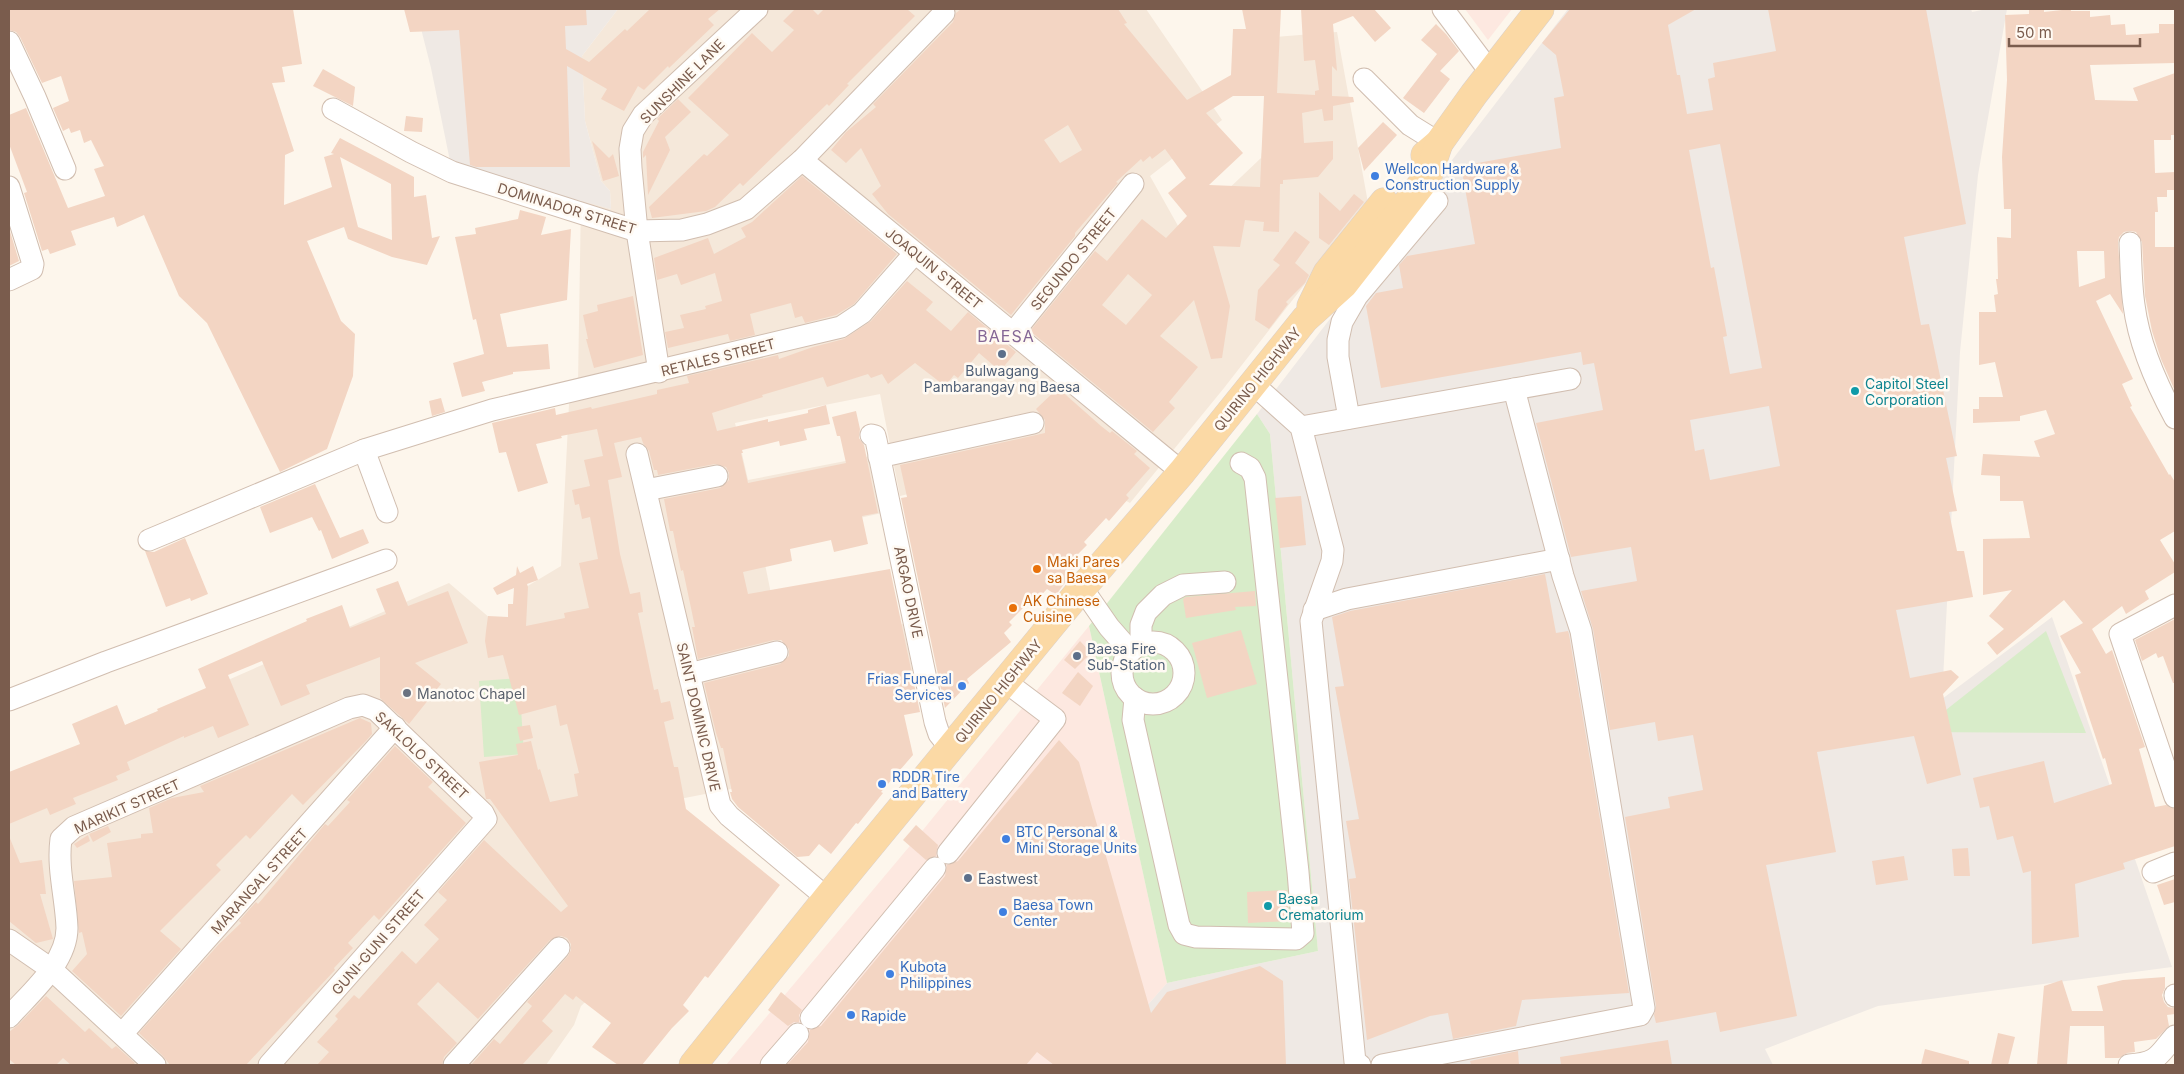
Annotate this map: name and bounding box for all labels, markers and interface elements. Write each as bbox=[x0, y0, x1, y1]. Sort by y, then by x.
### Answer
scale bar bbox=[2009, 15, 2140, 47]
text: 50 m bbox=[2016, 23, 2052, 42]
street label: SUNSHINE LANE bbox=[636, 35, 728, 127]
place label: Wellcon Hardware & Construction Supply bbox=[1385, 160, 1520, 193]
marker: Wellcon Hardware & Construction Supply bbox=[1369, 170, 1381, 182]
street label: DOMINADOR STREET bbox=[496, 179, 638, 237]
street label: SEGUNDO STREET bbox=[1027, 205, 1119, 313]
street label: JOAQUIN STREET bbox=[882, 224, 986, 312]
street label: QUIRINO HIGHWAY bbox=[1210, 323, 1305, 434]
district label: BAESA bbox=[977, 326, 1035, 346]
street label: RETALES STREET bbox=[659, 335, 777, 379]
marker: Bulwagang Pambarangay ng Baesa bbox=[996, 348, 1008, 360]
place label: Bulwagang Pambarangay ng Baesa bbox=[924, 362, 1080, 395]
place label: Capitol Steel Corporation bbox=[1865, 375, 1948, 408]
marker: Capitol Steel Corporation bbox=[1849, 385, 1861, 397]
street label: ARGAO DRIVE bbox=[891, 544, 927, 640]
place label: Maki Pares sa Baesa bbox=[1047, 553, 1120, 586]
marker: Maki Pares sa Baesa bbox=[1031, 563, 1043, 575]
place label: AK Chinese Cuisine bbox=[1023, 592, 1100, 625]
marker: AK Chinese Cuisine bbox=[1007, 602, 1019, 614]
street label: QUIRINO HIGHWAY bbox=[951, 635, 1046, 746]
place label: Baesa Fire Sub-Station bbox=[1087, 640, 1165, 673]
street label: SAINT DOMINIC DRIVE bbox=[674, 641, 724, 793]
marker: Baesa Fire Sub-Station bbox=[1071, 650, 1083, 662]
place label: Frias Funeral Services bbox=[867, 670, 952, 703]
marker: Frias Funeral Services bbox=[956, 680, 968, 692]
place label: Manotoc Chapel bbox=[417, 685, 525, 702]
marker: Manotoc Chapel bbox=[401, 687, 413, 699]
street label: SAKLOLO STREET bbox=[372, 707, 472, 803]
place label: RDDR Tire and Battery bbox=[892, 768, 968, 801]
street label: MARIKIT STREET bbox=[71, 775, 183, 837]
marker: RDDR Tire and Battery bbox=[876, 778, 888, 790]
place label: BTC Personal & Mini Storage Units bbox=[1016, 823, 1137, 856]
street label: MARANGAL STREET bbox=[207, 825, 311, 937]
marker: BTC Personal & Mini Storage Units bbox=[1000, 833, 1012, 845]
place label: Eastwest bbox=[978, 870, 1038, 887]
marker: Eastwest bbox=[962, 872, 974, 884]
street label: GUNI-GUNI STREET bbox=[328, 886, 428, 998]
place label: Baesa Crematorium bbox=[1278, 890, 1364, 923]
place label: Baesa Town Center bbox=[1013, 896, 1093, 929]
marker: Baesa Crematorium bbox=[1262, 900, 1274, 912]
marker: Baesa Town Center bbox=[997, 906, 1009, 918]
place label: Kubota Philippines bbox=[900, 958, 972, 991]
marker: Kubota Philippines bbox=[884, 968, 896, 980]
place label: Rapide bbox=[861, 1007, 907, 1024]
marker: Rapide bbox=[845, 1009, 857, 1021]

